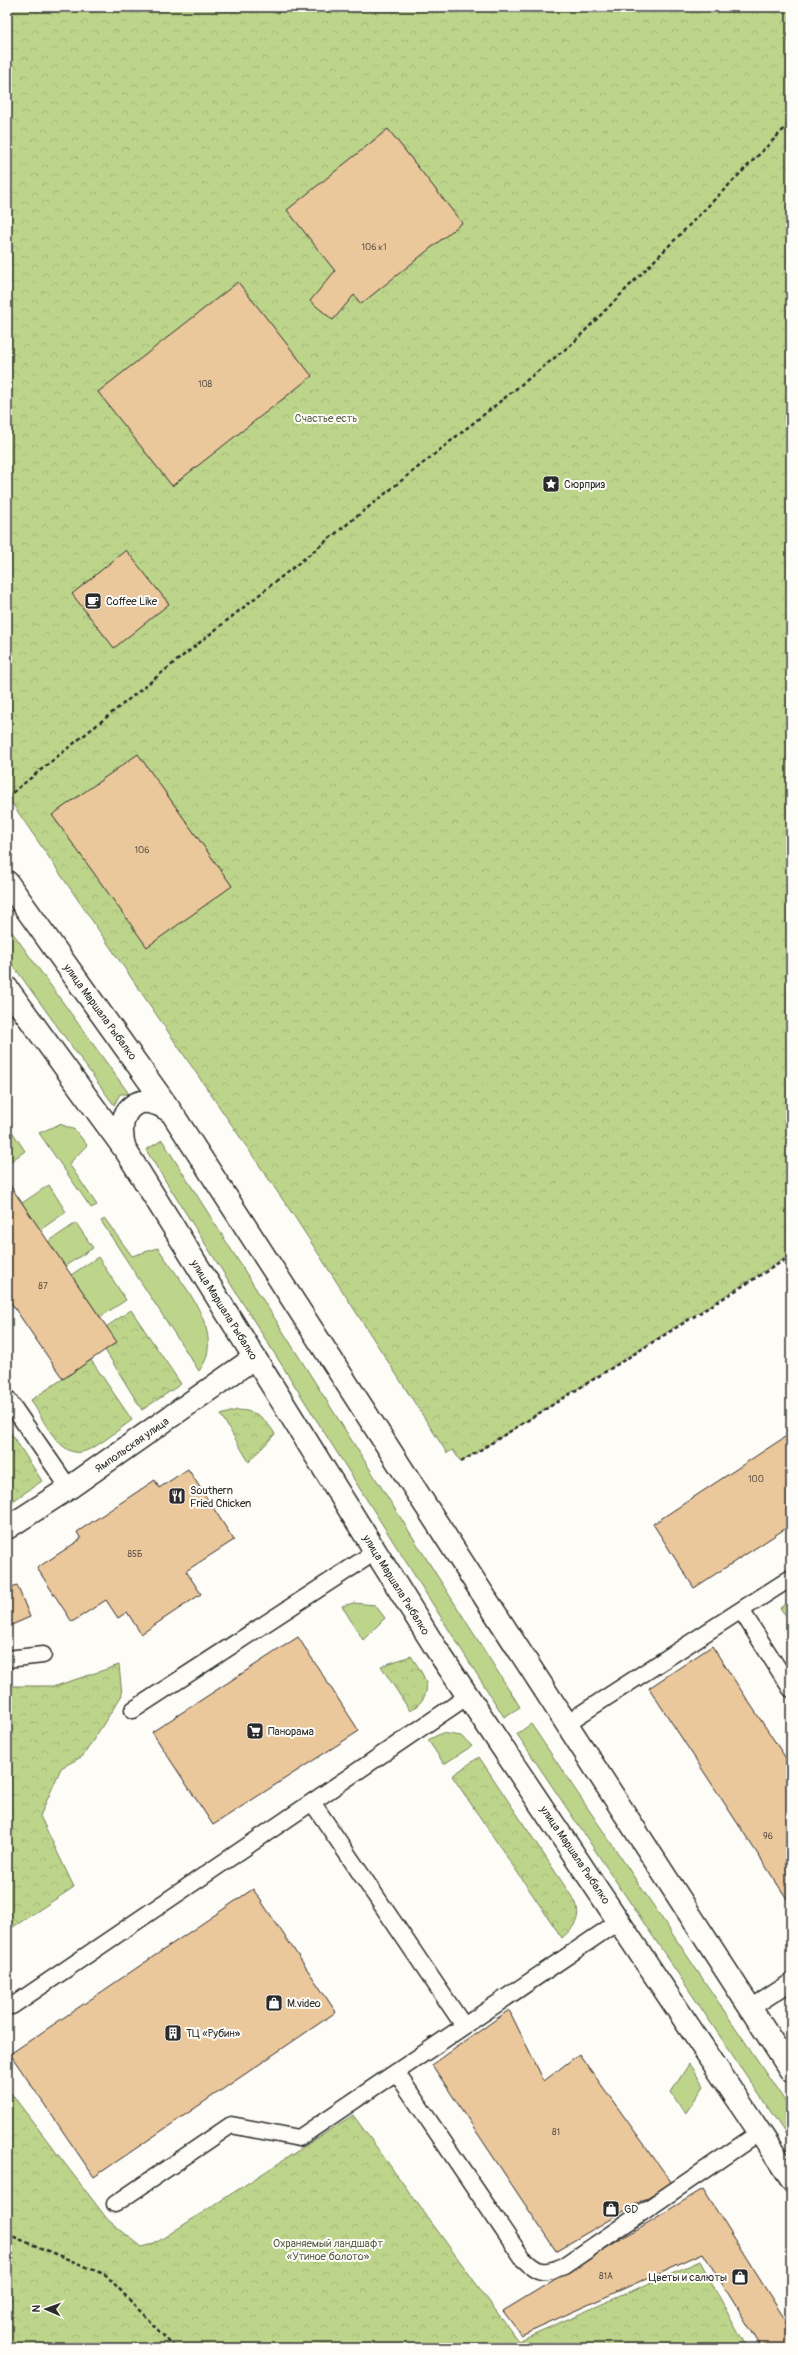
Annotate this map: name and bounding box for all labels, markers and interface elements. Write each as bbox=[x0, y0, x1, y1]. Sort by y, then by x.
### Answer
house number: 106 к1 bbox=[361, 242, 387, 253]
house number: 108 bbox=[198, 379, 213, 390]
park label: Счастье есть bbox=[295, 412, 357, 425]
place icon: Сюрприз bbox=[541, 474, 561, 494]
place label: Сюрприз bbox=[564, 478, 606, 491]
cafe icon: Coffee Like bbox=[83, 591, 103, 611]
place label: Coffee Like bbox=[106, 595, 158, 608]
house number: 106 bbox=[135, 845, 149, 856]
street label: улица Маршала Рыбалко bbox=[60, 961, 139, 1063]
street label: улица Маршала Рыбалко bbox=[187, 1257, 260, 1363]
house number: 87 bbox=[38, 1281, 48, 1292]
street label: Ямпольская улица bbox=[93, 1415, 171, 1475]
house number: 100 bbox=[748, 1474, 764, 1485]
place label: Southern Fried Chicken bbox=[190, 1484, 251, 1510]
restaurant icon: Southern Fried Chicken bbox=[167, 1486, 187, 1506]
street label: улица Маршала Рыбалко bbox=[359, 1532, 432, 1638]
house number: 85Б bbox=[128, 1549, 142, 1560]
supermarket icon: Панорама bbox=[245, 1721, 265, 1741]
place label: Панорама bbox=[268, 1725, 314, 1738]
street label: улица Маршала Рыбалко bbox=[537, 1803, 613, 1907]
house number: 96 bbox=[763, 1831, 773, 1842]
shop icon: M.video bbox=[264, 1993, 284, 2013]
place label: M.video bbox=[287, 1997, 321, 2010]
building icon: ТЦ «Рубин» bbox=[163, 2023, 183, 2043]
place label: ТЦ «Рубин» bbox=[186, 2027, 241, 2040]
house number: 81 bbox=[552, 2127, 560, 2138]
shop icon: GD bbox=[601, 2199, 621, 2219]
place label: GD bbox=[624, 2203, 638, 2216]
park label: Охраняемый ландшафт «Утиное болото» bbox=[273, 2237, 383, 2263]
shop icon: Цветы и салюты bbox=[730, 2267, 750, 2287]
house number: 81А bbox=[599, 2271, 613, 2282]
place label: Цветы и салюты bbox=[648, 2271, 727, 2284]
north arrow bbox=[26, 2289, 66, 2329]
text: N bbox=[30, 2304, 43, 2313]

